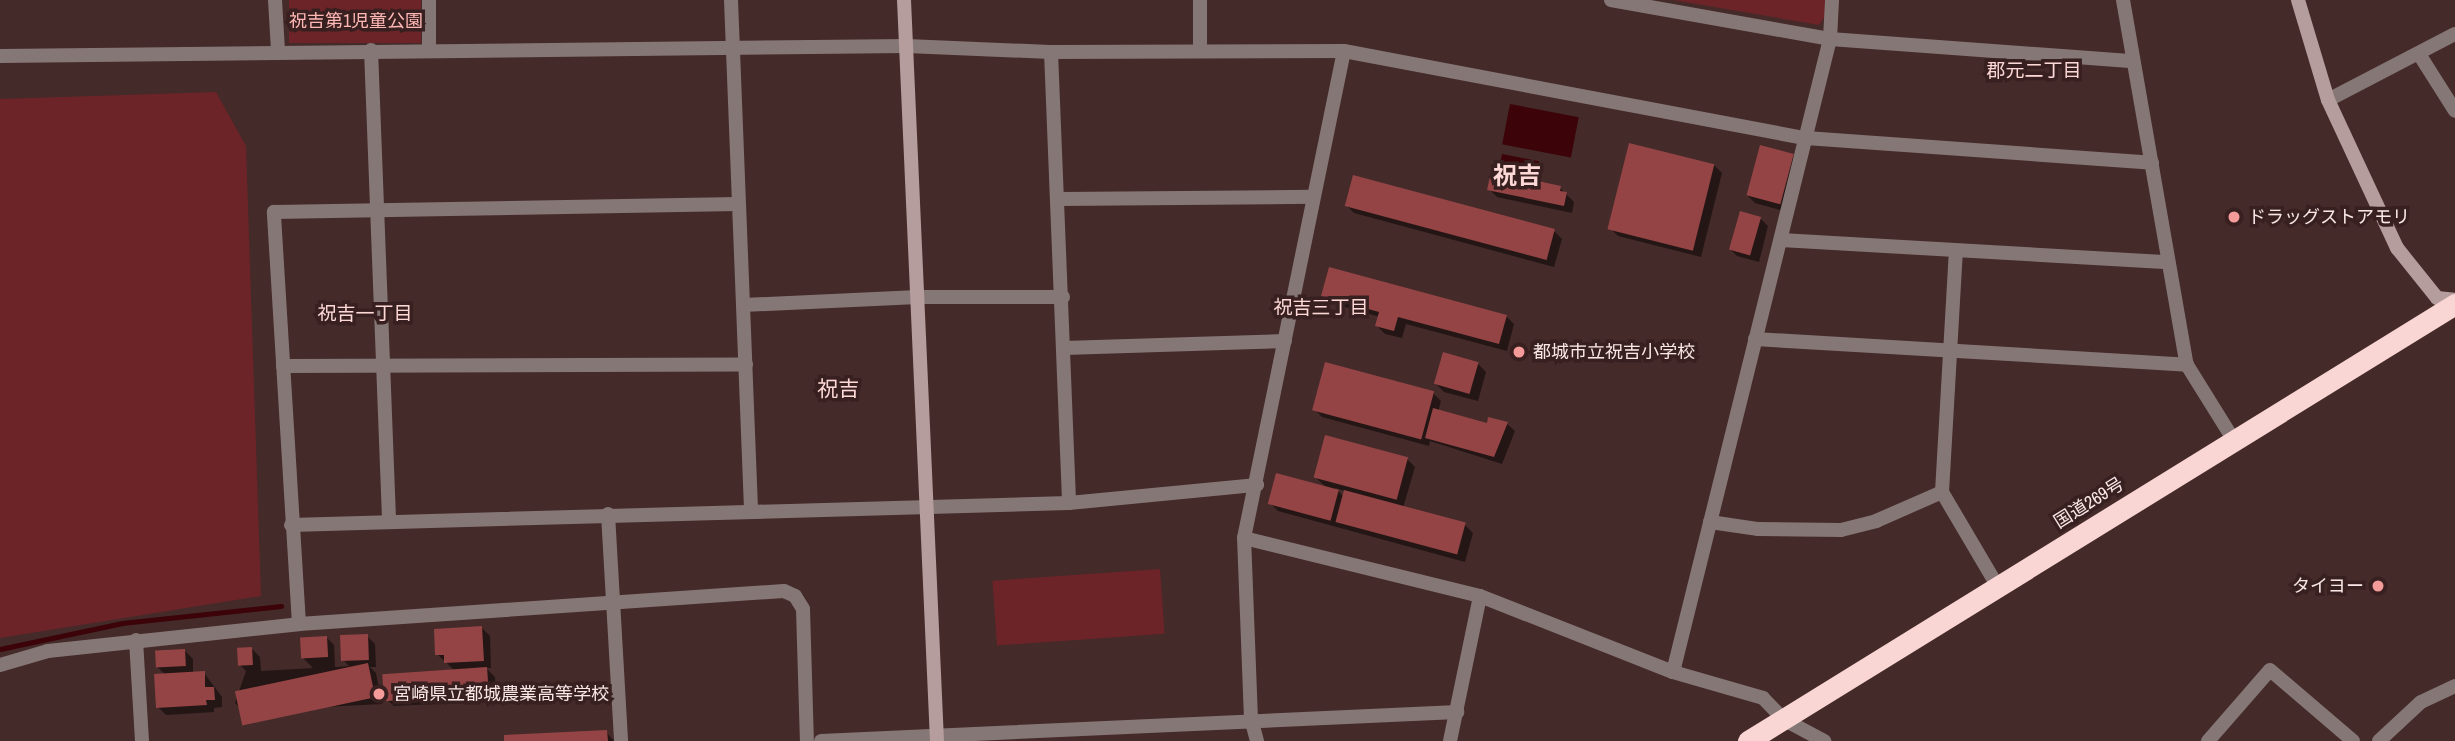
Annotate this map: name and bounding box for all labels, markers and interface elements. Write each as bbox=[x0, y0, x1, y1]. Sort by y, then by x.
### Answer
park label: 祝吉第1児童公園 bbox=[289, 10, 423, 32]
district label: 郡元二丁目 bbox=[1987, 60, 2081, 82]
district label: 祝吉 bbox=[1493, 162, 1541, 190]
place label: ドラッグストアモリ bbox=[2248, 206, 2410, 228]
marker: ドラッグストアモリ bbox=[2226, 209, 2242, 225]
district label: 祝吉三丁目 bbox=[1274, 297, 1368, 319]
district label: 祝吉一丁目 bbox=[318, 303, 412, 325]
place label: 都城市立祝吉小学校 bbox=[1533, 341, 1695, 363]
marker: 都城市立祝吉小学校 bbox=[1511, 344, 1527, 360]
district label: 祝吉 bbox=[817, 376, 859, 402]
street label: 国道269号 bbox=[2050, 473, 2128, 533]
place label: タイヨー bbox=[2292, 575, 2364, 597]
marker: タイヨー bbox=[2370, 578, 2386, 594]
place label: 宮崎県立都城農業高等学校 bbox=[393, 683, 609, 705]
marker: 宮崎県立都城農業高等学校 bbox=[371, 686, 387, 702]

